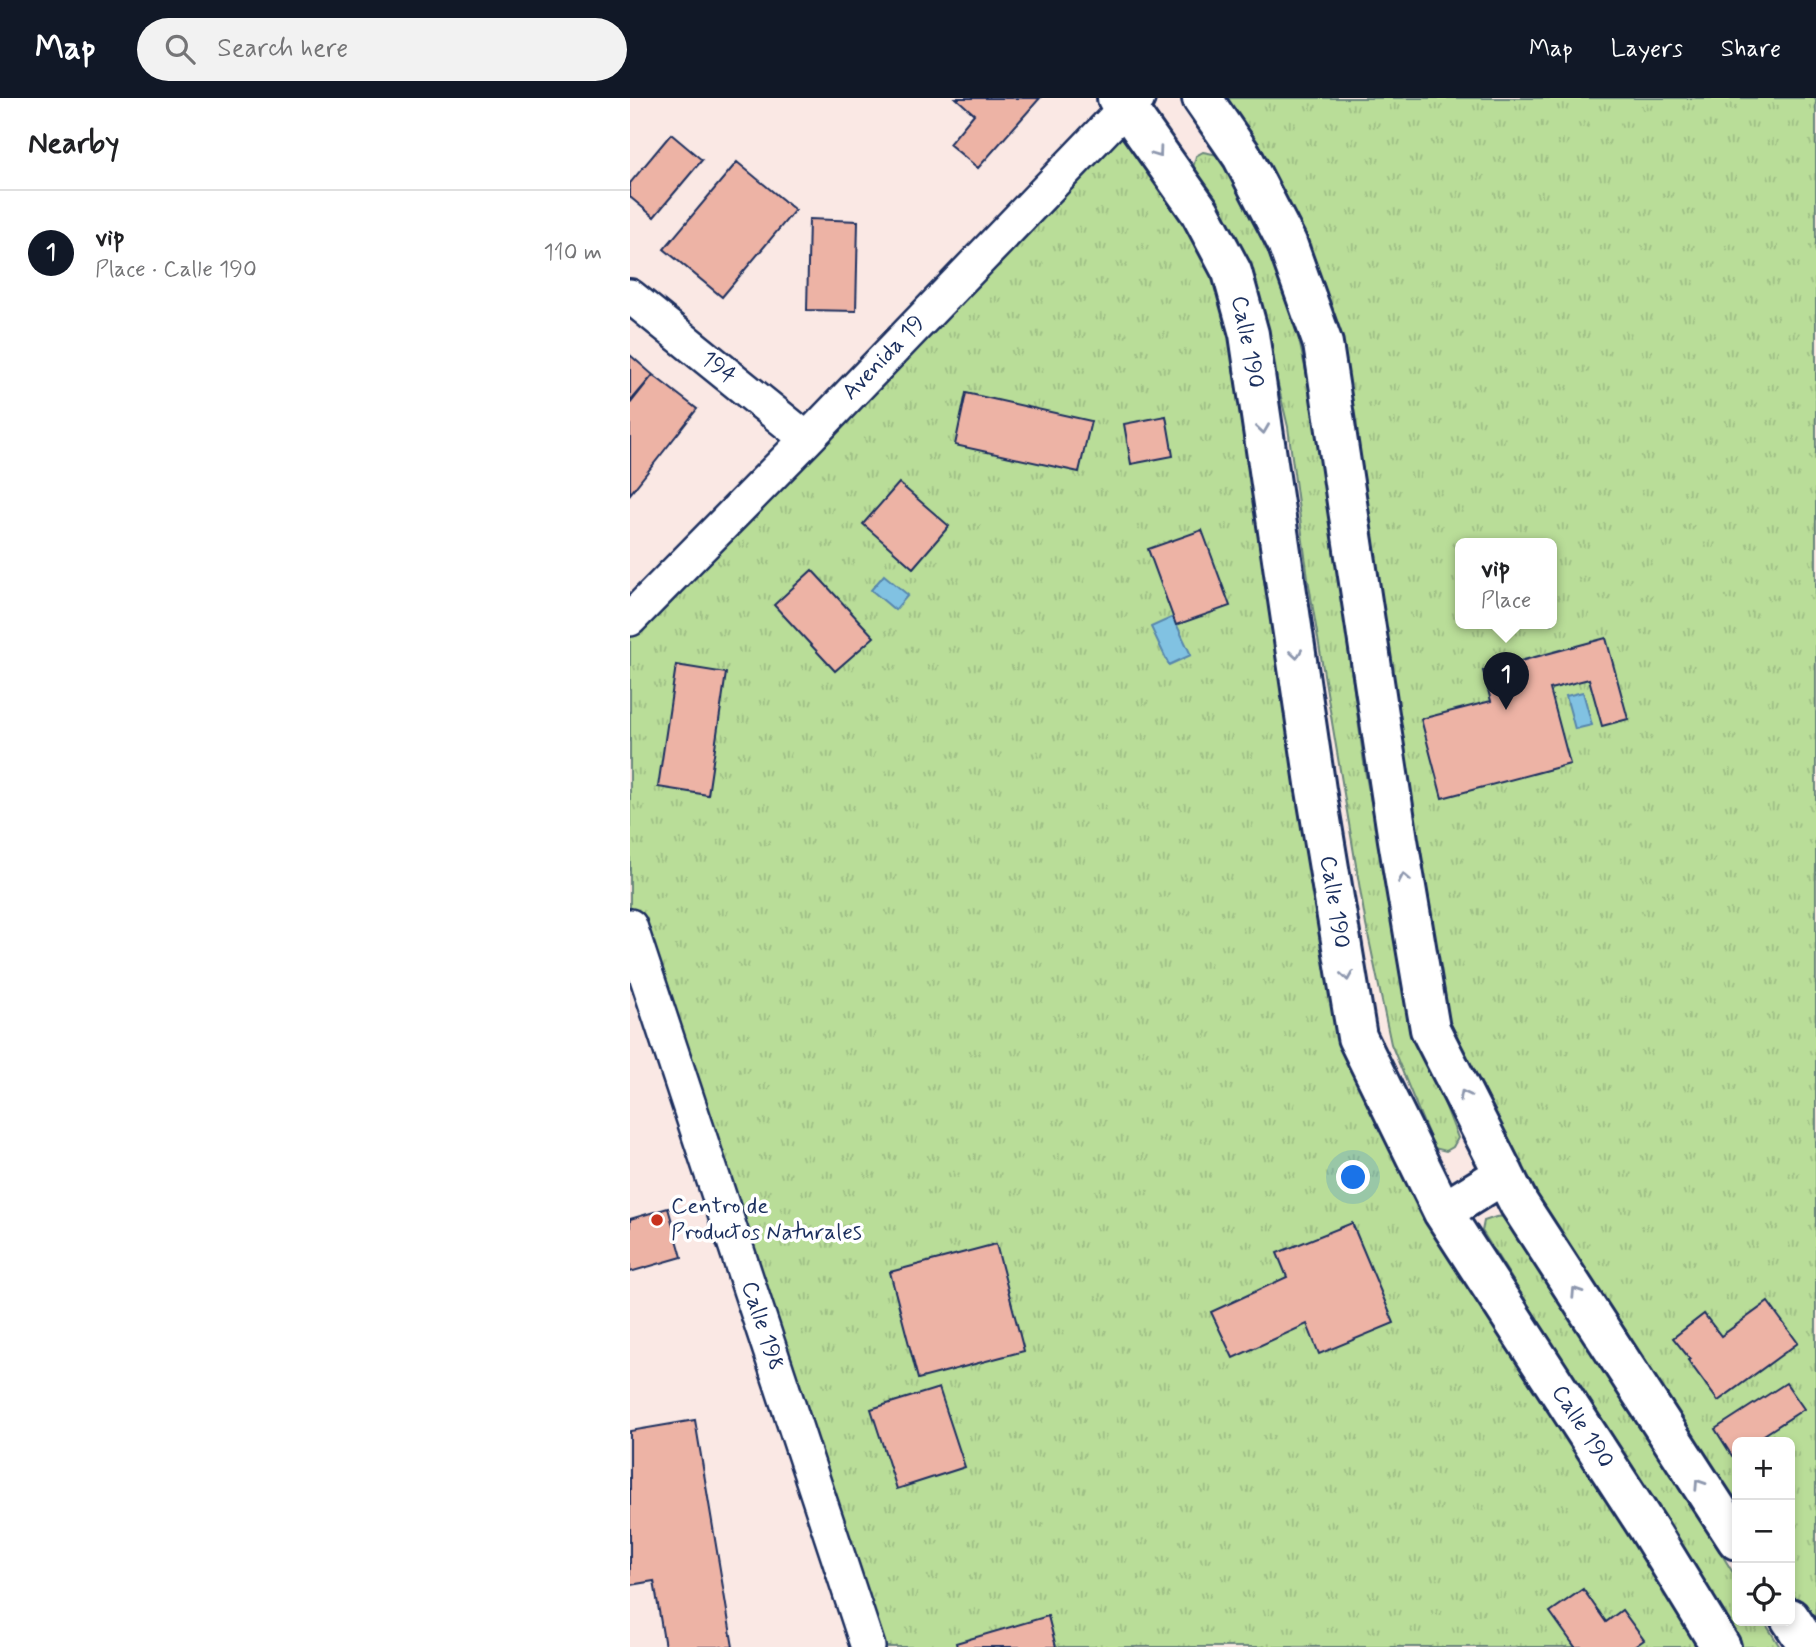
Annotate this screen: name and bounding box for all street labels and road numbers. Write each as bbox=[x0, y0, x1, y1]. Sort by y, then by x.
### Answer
street label: Calle 190 bbox=[1223, 293, 1271, 391]
street label: Avenida 19 bbox=[836, 309, 932, 407]
street label: 194 bbox=[694, 345, 742, 391]
street label: Calle 190 bbox=[1312, 853, 1356, 951]
street label: Calle 198 bbox=[734, 1278, 790, 1374]
street label: Calle 190 bbox=[1544, 1380, 1620, 1474]

